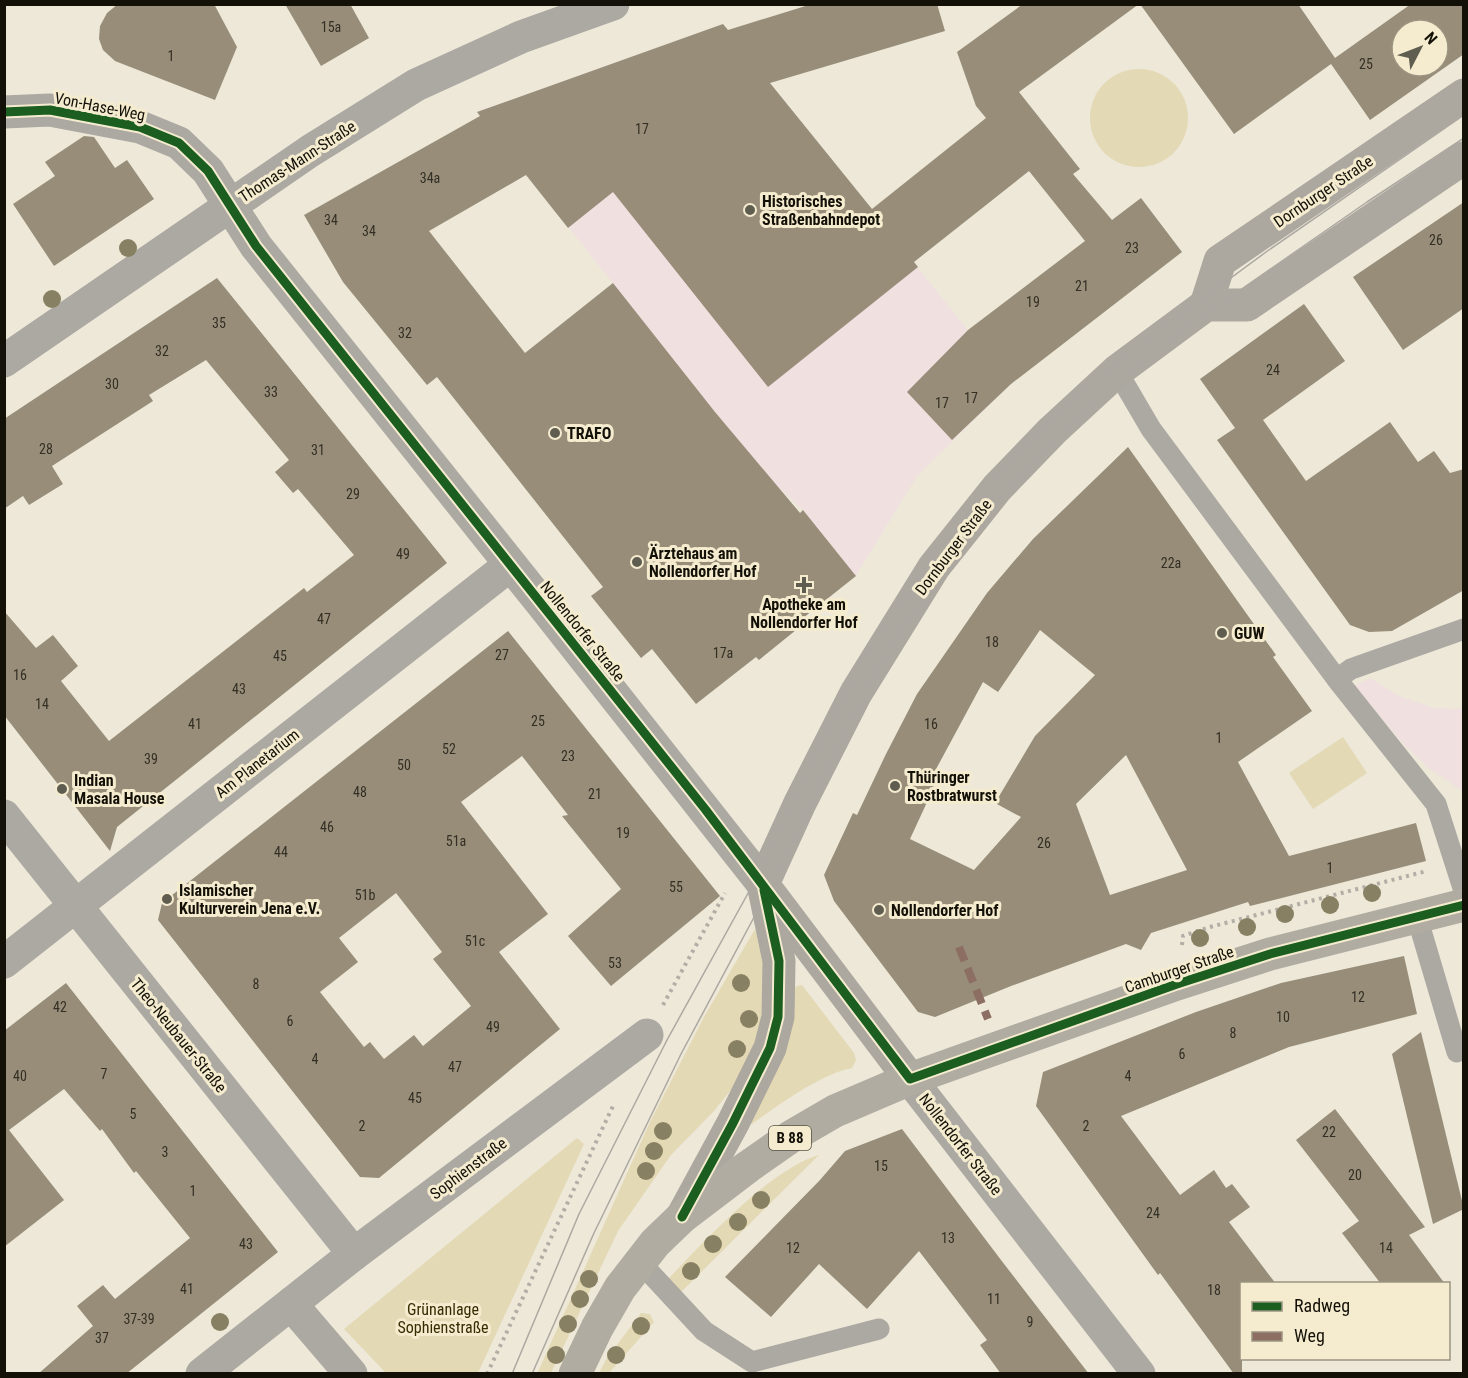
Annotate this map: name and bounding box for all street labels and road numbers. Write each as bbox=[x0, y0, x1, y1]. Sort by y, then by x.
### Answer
street label: Von-Hase-Weg bbox=[53, 88, 147, 125]
street label: Thomas-Mann-Straße bbox=[235, 117, 359, 206]
street label: Dornburger Straße bbox=[1270, 151, 1376, 231]
street label: Dornburger Straße bbox=[911, 496, 996, 599]
street label: Nollendorfer Straße bbox=[536, 577, 629, 685]
street label: Am Planetarium bbox=[212, 725, 303, 802]
street label: Camburger Straße bbox=[1122, 942, 1236, 997]
street label: Theo-Neubauer-Straße bbox=[127, 974, 231, 1096]
street label: Nollendorfer Straße bbox=[915, 1090, 1006, 1199]
road number: B 88 bbox=[769, 1126, 811, 1150]
street label: Sophienstraße bbox=[426, 1133, 510, 1203]

